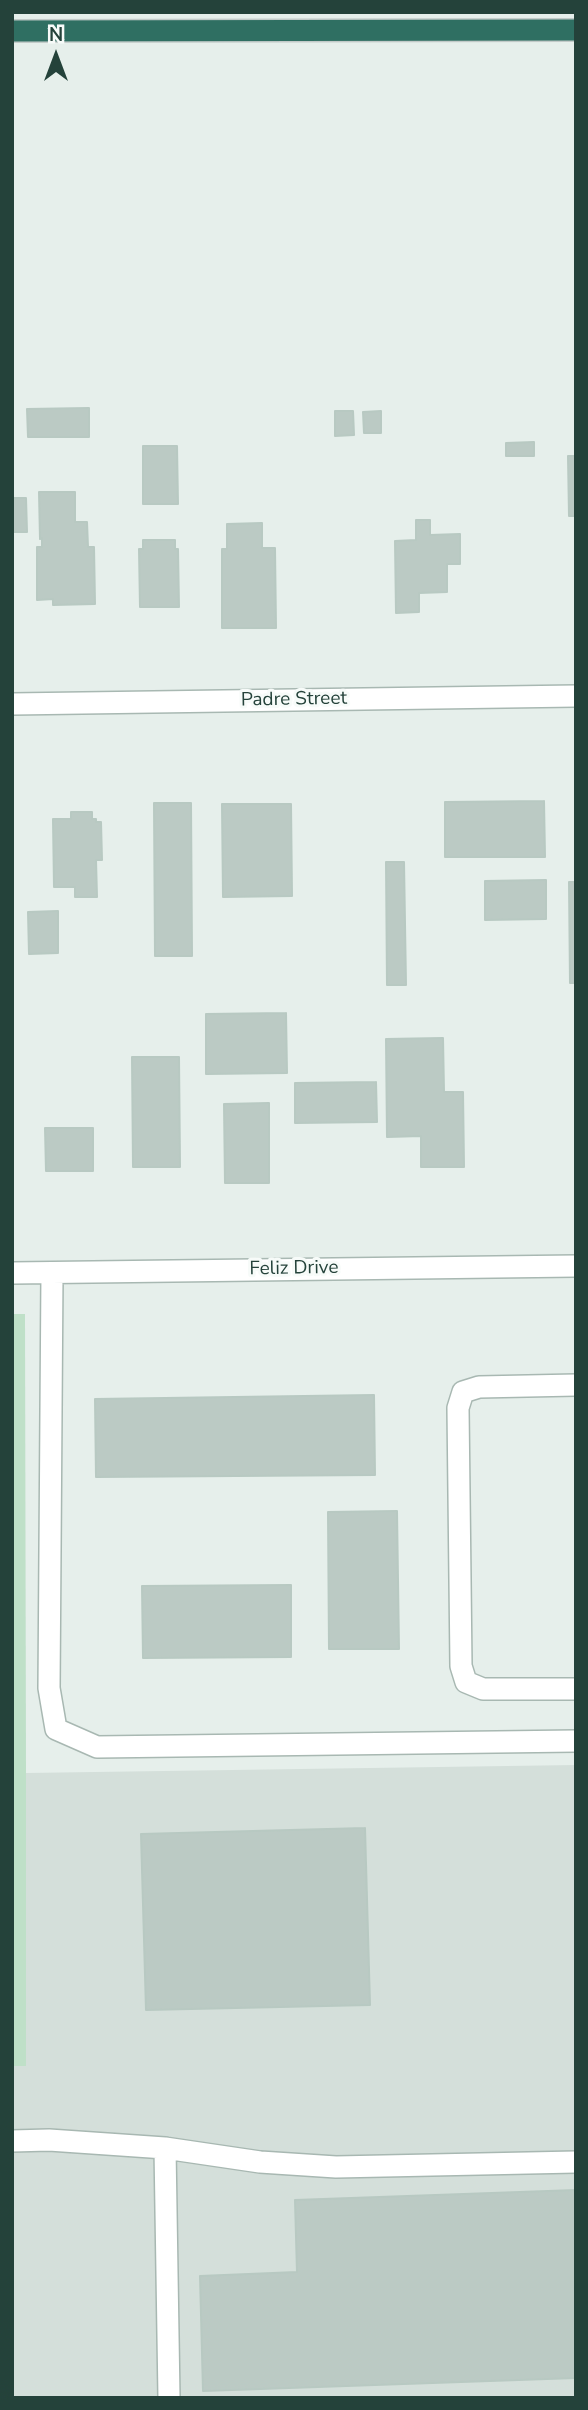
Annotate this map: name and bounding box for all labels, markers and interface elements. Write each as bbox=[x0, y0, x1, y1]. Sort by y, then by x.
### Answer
north arrow bbox=[21, 21, 91, 91]
text: N bbox=[49, 22, 63, 48]
street label: Padre Street bbox=[241, 688, 347, 712]
street label: Feliz Drive bbox=[249, 1257, 339, 1281]

